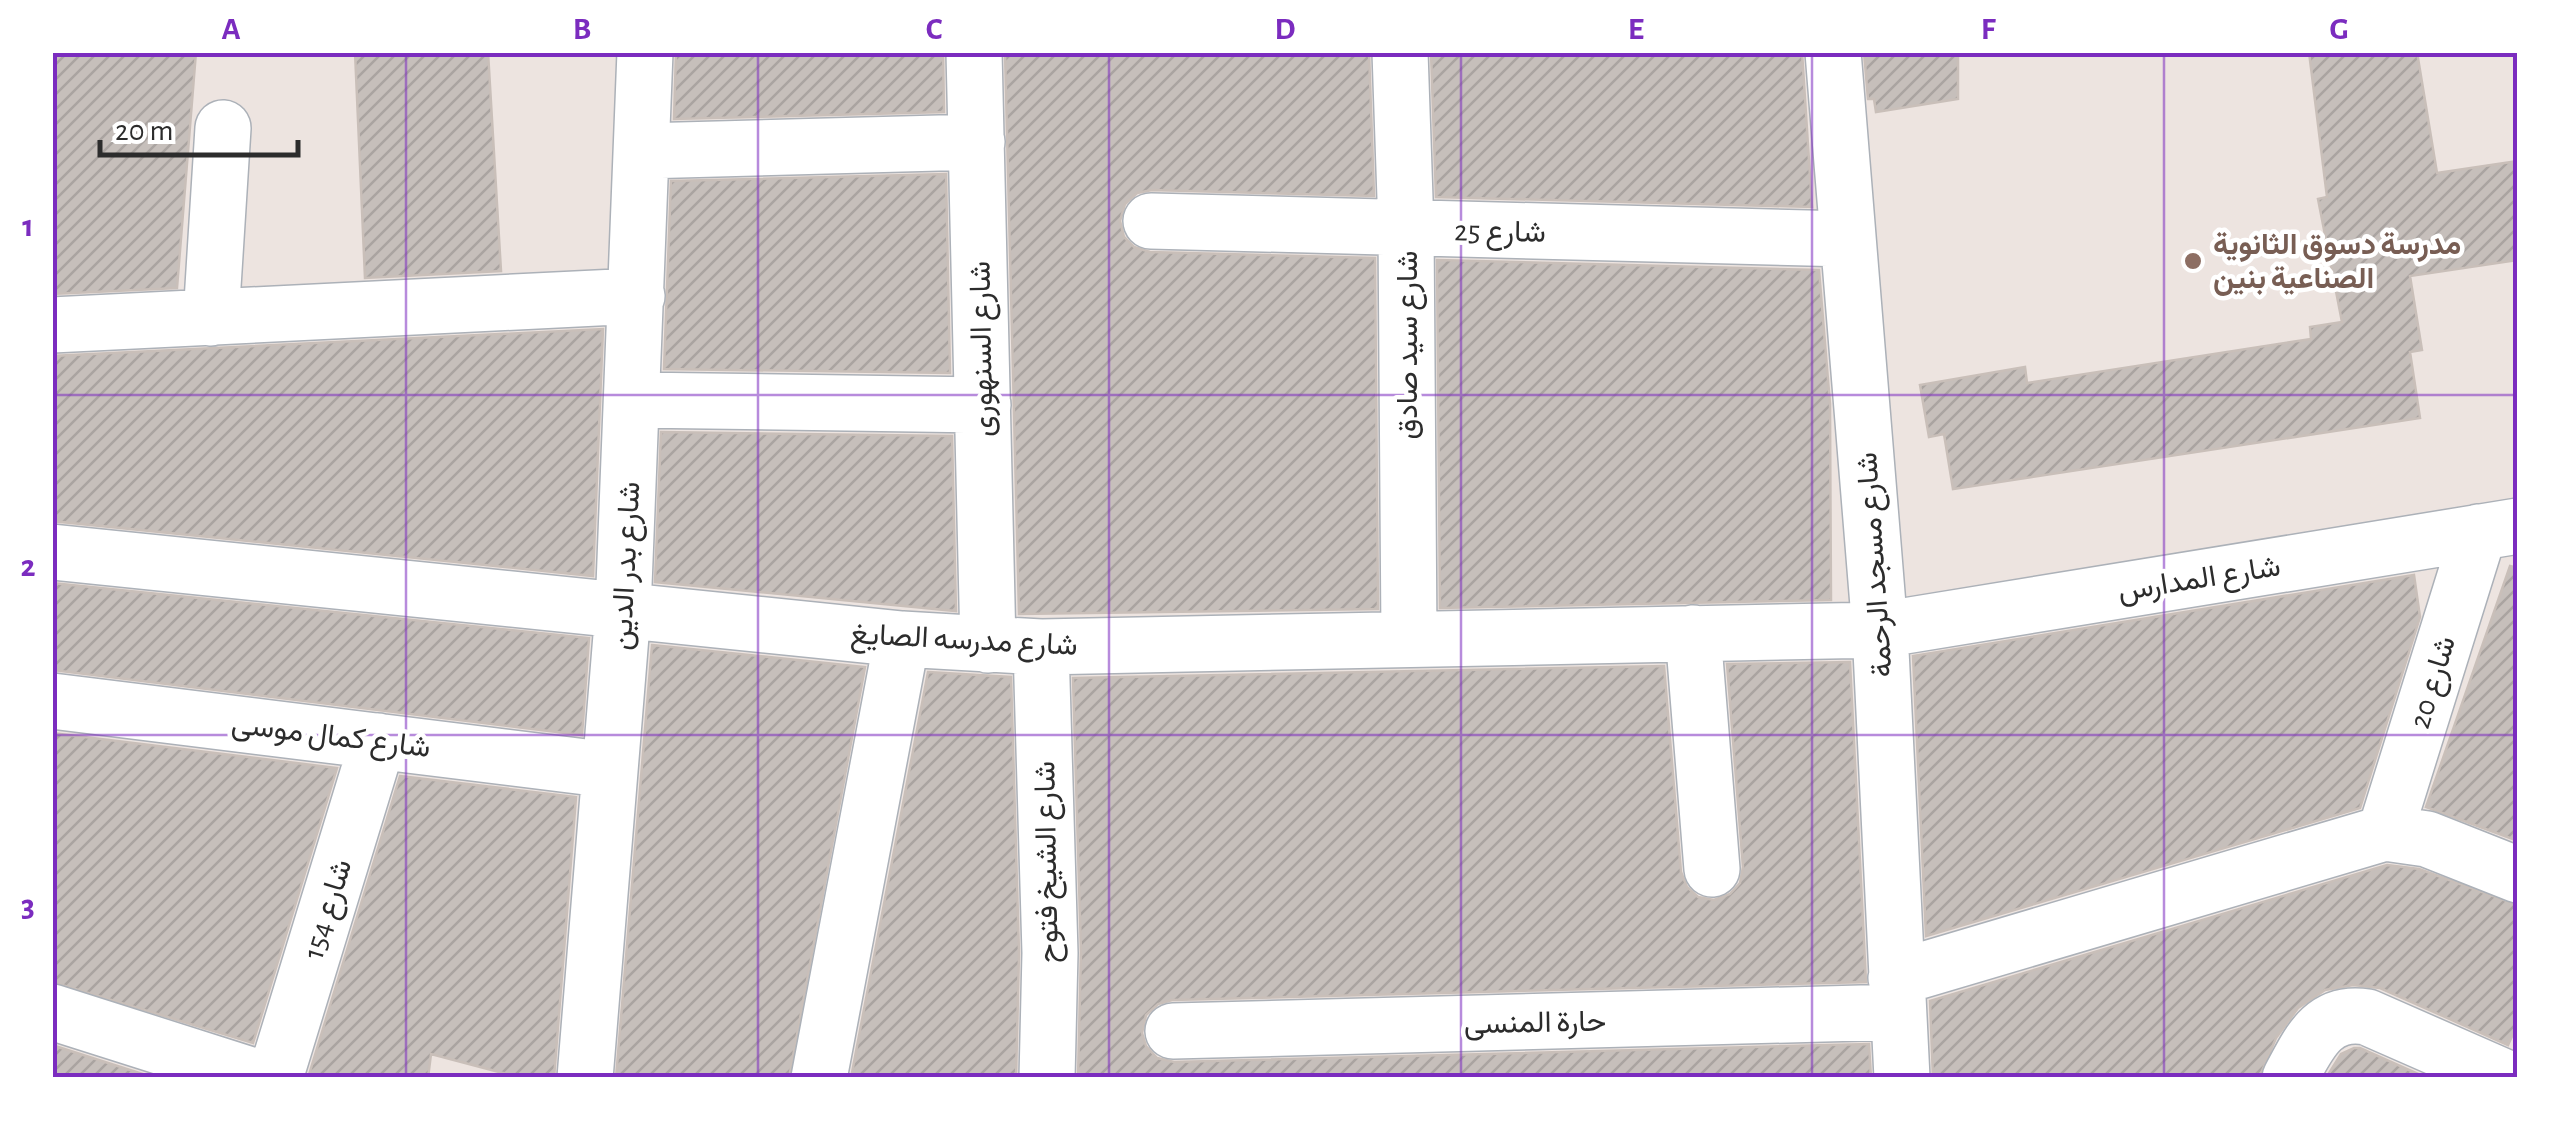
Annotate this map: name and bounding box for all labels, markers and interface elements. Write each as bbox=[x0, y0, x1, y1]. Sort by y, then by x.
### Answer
text: A bbox=[221, 13, 241, 45]
text: B bbox=[573, 13, 591, 45]
text: C bbox=[926, 13, 943, 45]
text: D bbox=[1275, 13, 1296, 45]
text: E bbox=[1628, 13, 1644, 45]
text: F bbox=[1981, 13, 1997, 45]
text: G bbox=[2329, 13, 2349, 45]
scale bar bbox=[100, 95, 298, 157]
text: 20 m bbox=[115, 116, 173, 146]
text: 1 bbox=[22, 210, 34, 242]
street label: شارع 25 bbox=[1454, 216, 1546, 252]
place label: مدرسة دسوق الثانوية الصناعية بنين bbox=[2213, 230, 2461, 296]
marker: مدرسة دسوق الثانوية الصناعية بنين bbox=[2182, 250, 2204, 272]
street label: شارع سيد صادق bbox=[1393, 251, 1427, 439]
street label: شارع السنهورى bbox=[965, 261, 1003, 437]
street label: شارع مسجد الرحمة bbox=[1852, 451, 1902, 679]
street label: شارع بدر الدين bbox=[607, 481, 649, 651]
text: 2 bbox=[20, 550, 36, 582]
street label: شارع المدارس bbox=[2116, 551, 2283, 611]
street label: شارع مدرسه الصايغ bbox=[849, 619, 1078, 665]
street label: شارع 20 bbox=[2405, 633, 2465, 733]
street label: شارع كمال موسى bbox=[229, 709, 432, 767]
street label: شارع الشيخ فتوح bbox=[1030, 761, 1068, 963]
street label: شارع 154 bbox=[299, 856, 361, 964]
text: 3 bbox=[21, 890, 35, 922]
street label: حارة المنسى bbox=[1464, 1007, 1607, 1041]

